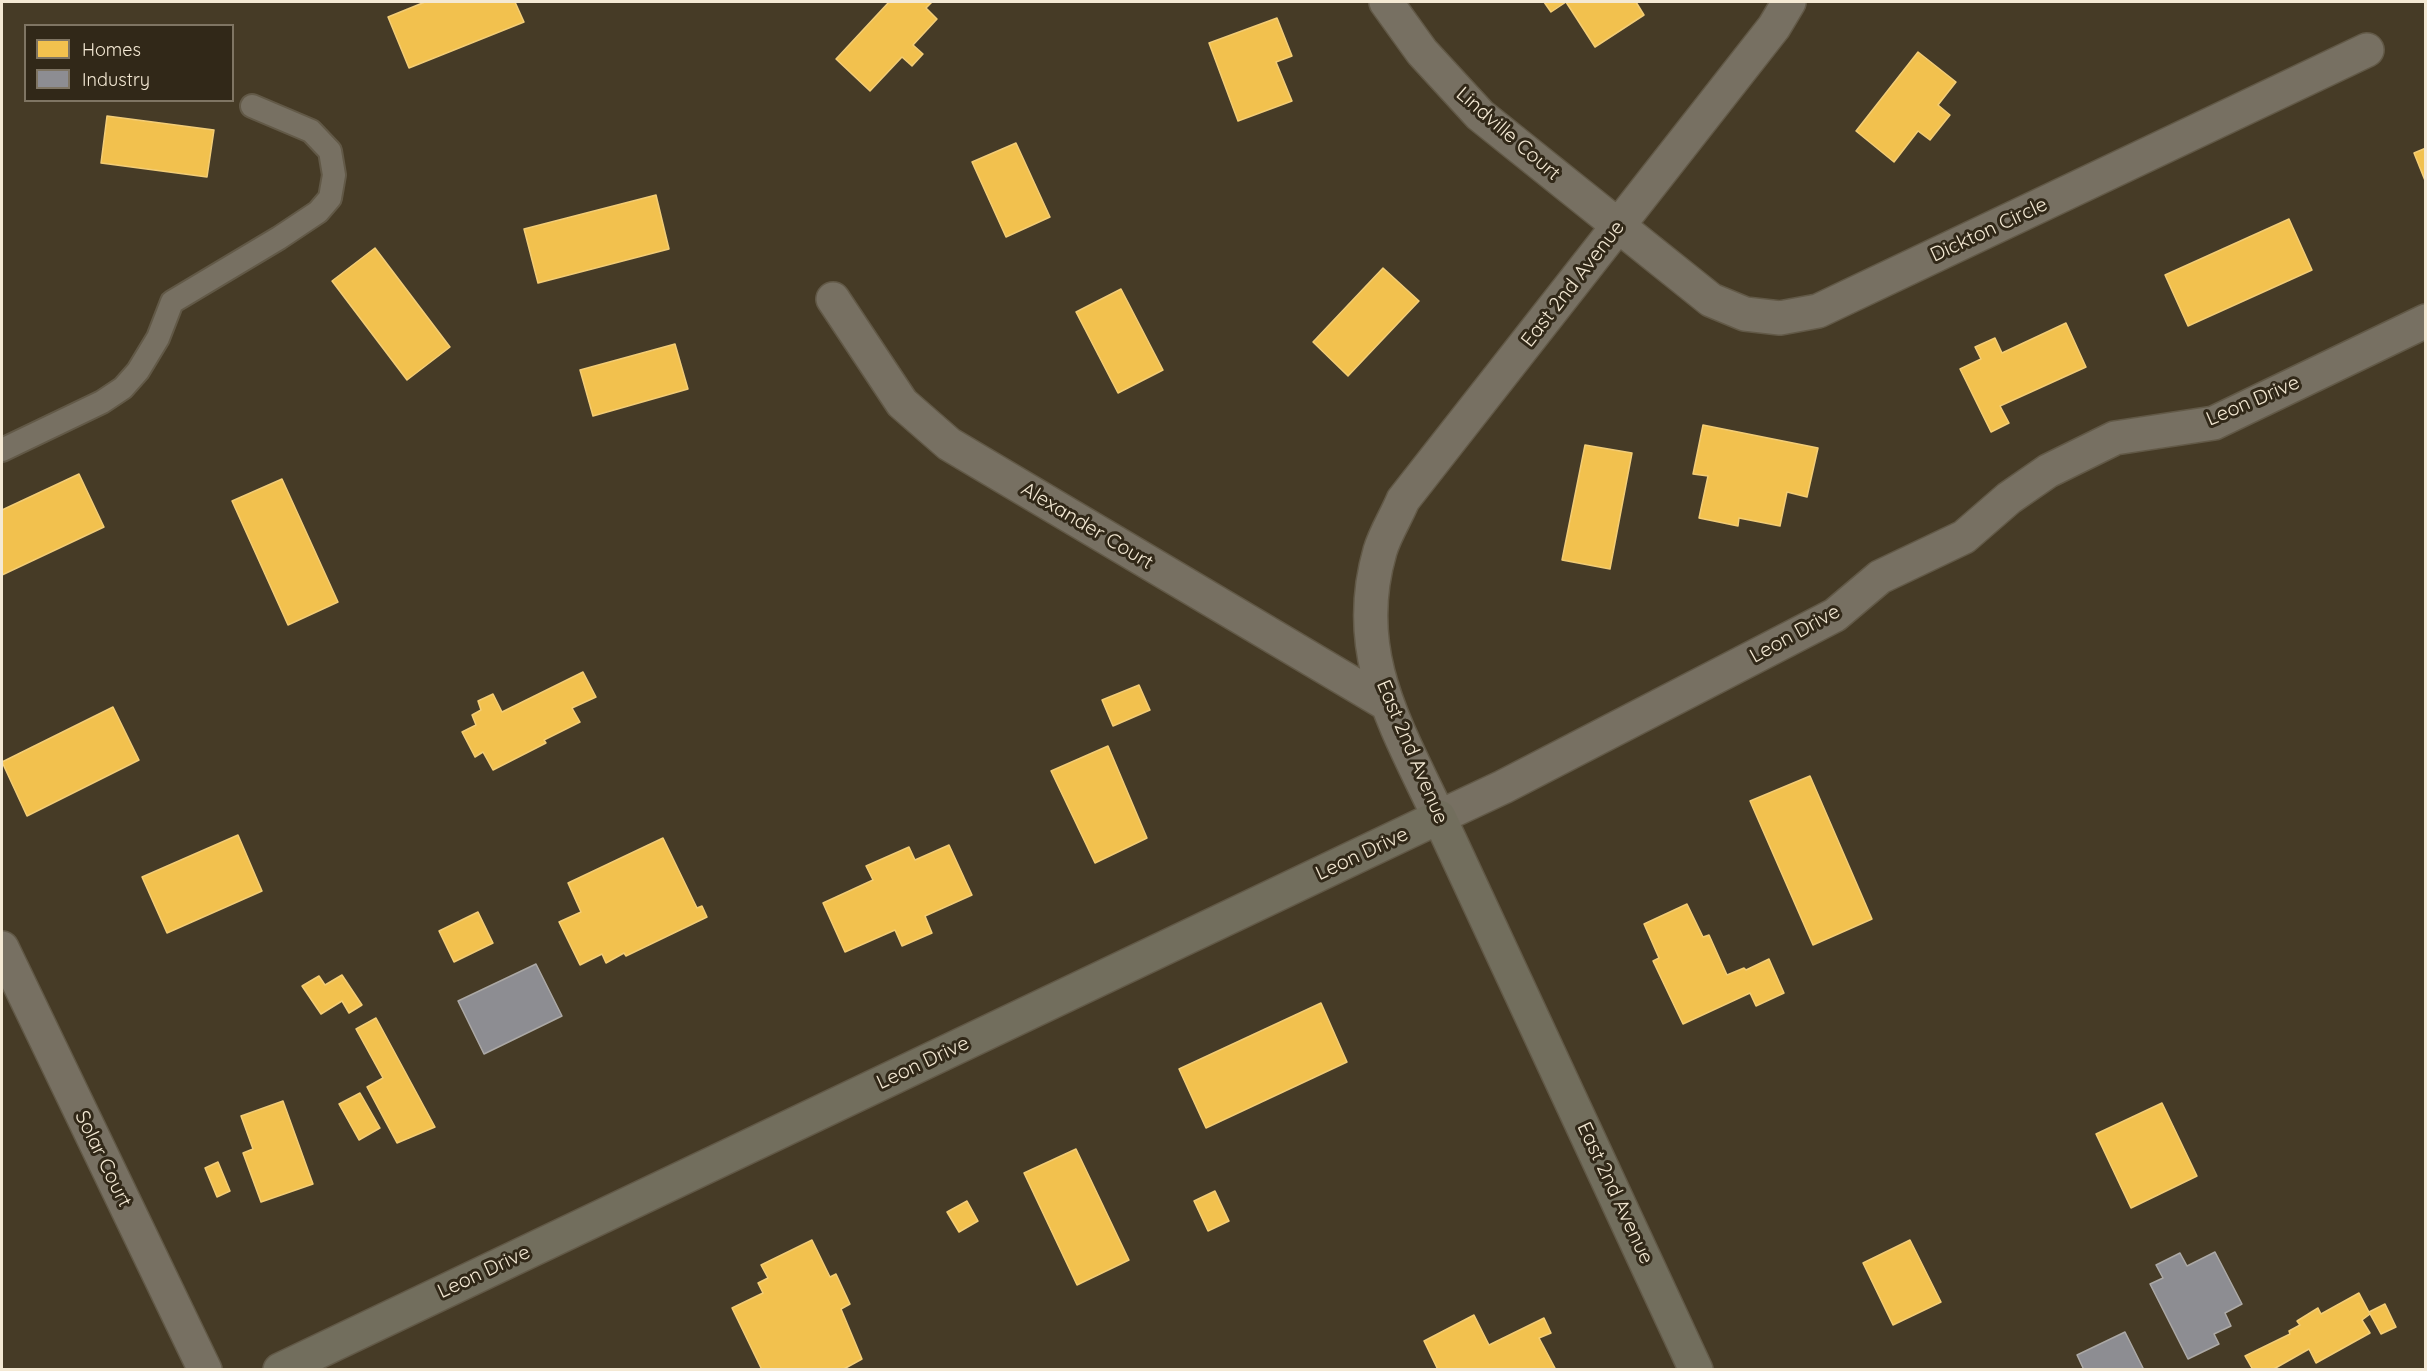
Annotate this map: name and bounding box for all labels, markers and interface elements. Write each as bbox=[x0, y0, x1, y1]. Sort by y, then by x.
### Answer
legend bbox=[24, 24, 234, 102]
text: Homes bbox=[82, 38, 141, 61]
text: Industry bbox=[82, 68, 150, 91]
street label: Lindville Court bbox=[1451, 82, 1565, 186]
street label: Dickton Circle bbox=[1927, 192, 2051, 268]
street label: East 2nd Avenue bbox=[1516, 216, 1630, 352]
street label: Leon Drive bbox=[2203, 371, 2303, 431]
street label: Alexander Court bbox=[1017, 477, 1157, 575]
street label: Leon Drive bbox=[1746, 599, 1844, 669]
street label: East 2nd Avenue bbox=[1371, 677, 1453, 827]
street label: Leon Drive bbox=[1312, 822, 1412, 886]
street label: Leon Drive bbox=[873, 1031, 973, 1095]
street label: Solar Court bbox=[69, 1107, 137, 1211]
street label: East 2nd Avenue bbox=[1572, 1118, 1658, 1268]
street label: Leon Drive bbox=[434, 1240, 534, 1304]

